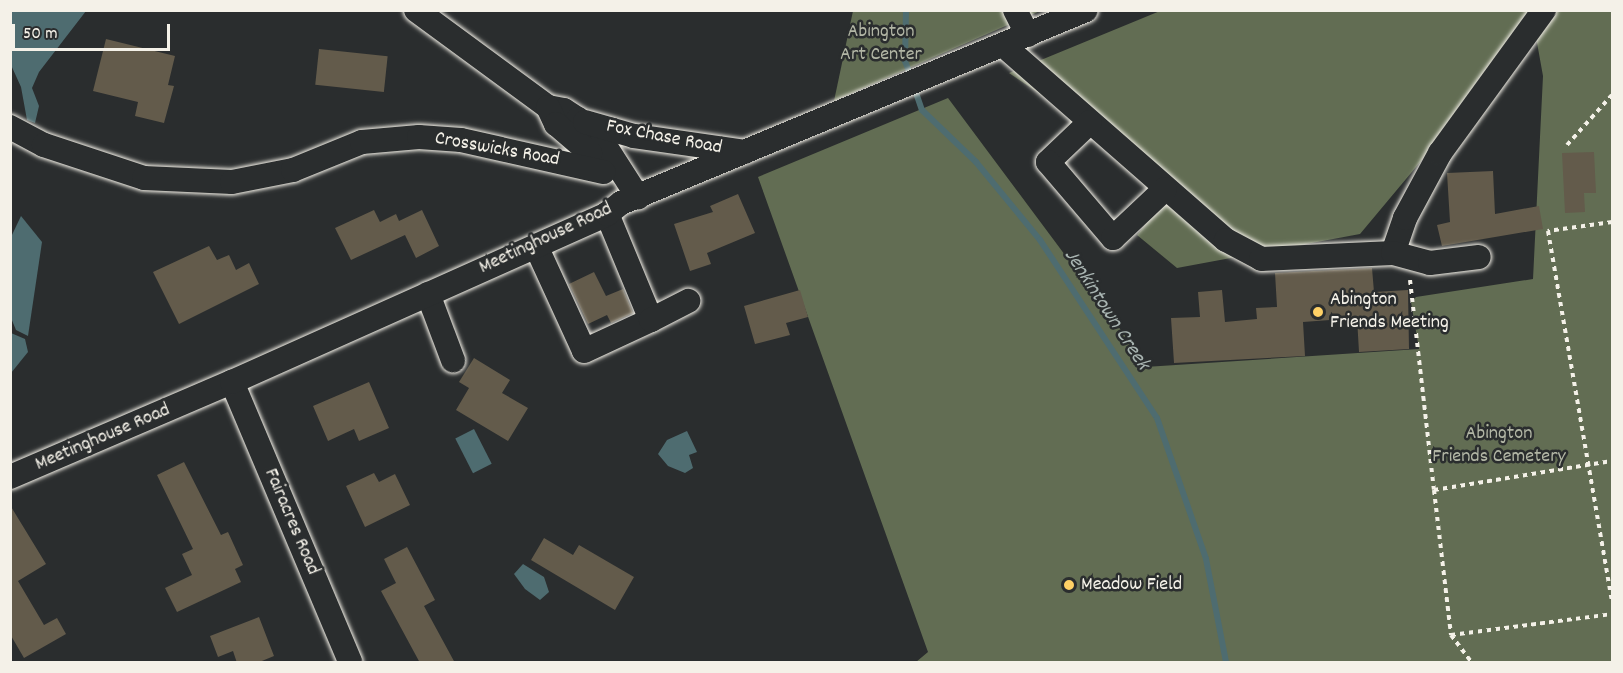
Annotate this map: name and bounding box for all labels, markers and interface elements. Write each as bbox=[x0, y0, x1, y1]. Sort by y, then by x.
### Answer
scale bar bbox=[15, 12, 172, 50]
park label: Abington Art Center bbox=[840, 21, 922, 68]
text: 50 m bbox=[23, 22, 58, 47]
street label: Fox Chase Road bbox=[604, 115, 724, 161]
street label: Crosswicks Road bbox=[433, 127, 561, 173]
street label: Meetinghouse Road bbox=[476, 198, 616, 280]
water label: Jenkintown Creek bbox=[1058, 245, 1154, 375]
place label: Abington Friends Meeting bbox=[1330, 288, 1449, 335]
marker: Abington Friends Meeting bbox=[1311, 305, 1325, 319]
street label: Meetinghouse Road bbox=[32, 399, 174, 477]
park label: Abington Friends Cemetery bbox=[1432, 422, 1566, 469]
street label: Fairacres Road bbox=[258, 465, 324, 579]
place label: Meadow Field bbox=[1081, 573, 1182, 597]
marker: Meadow Field bbox=[1062, 578, 1076, 592]

